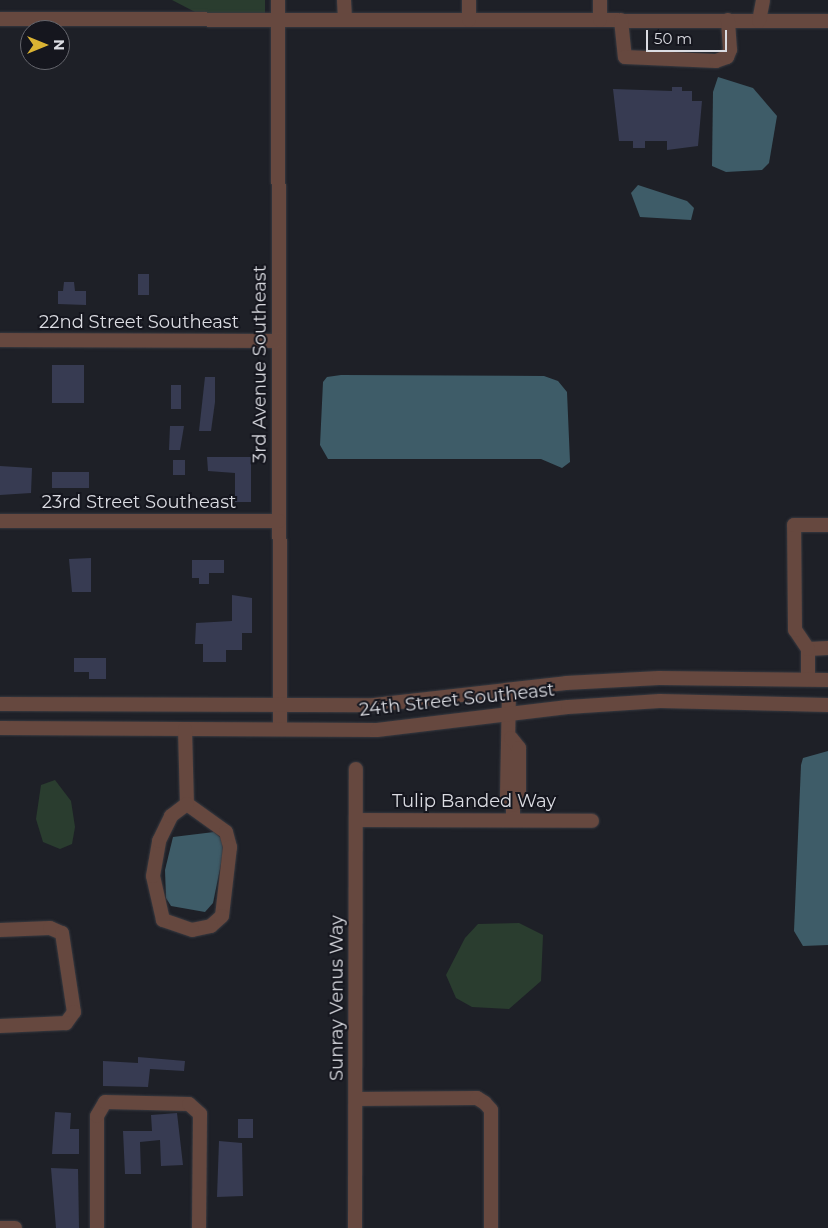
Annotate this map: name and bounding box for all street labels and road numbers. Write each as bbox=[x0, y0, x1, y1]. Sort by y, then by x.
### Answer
street label: 3rd Avenue Southeast bbox=[249, 265, 271, 463]
street label: 22nd Street Southeast bbox=[39, 311, 239, 333]
street label: 23rd Street Southeast bbox=[42, 491, 236, 513]
street label: 24th Street Southeast bbox=[358, 679, 556, 721]
street label: Tulip Banded Way bbox=[392, 790, 556, 812]
street label: Sunray Venus Way bbox=[326, 915, 348, 1081]

